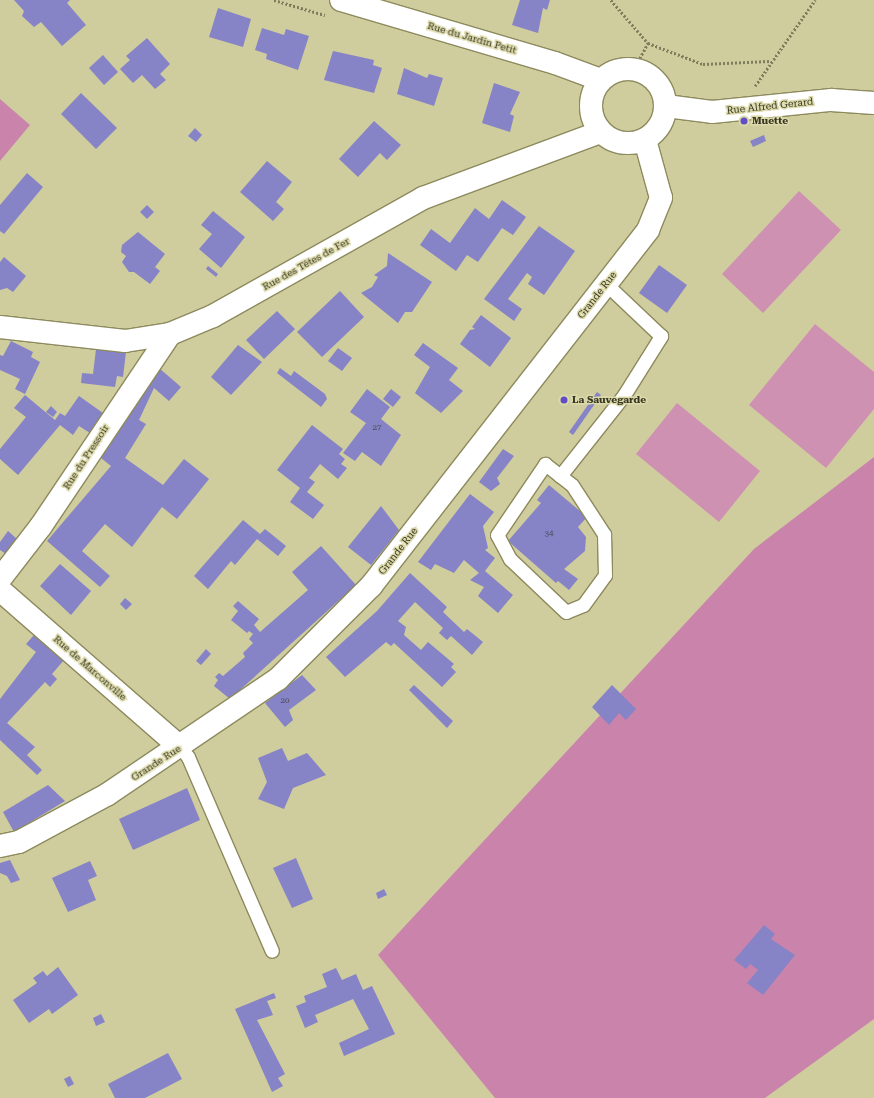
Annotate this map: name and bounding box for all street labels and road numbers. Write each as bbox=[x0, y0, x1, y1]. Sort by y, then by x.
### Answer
street label: Rue du Jardin Petit bbox=[426, 20, 518, 56]
street label: Rue Alfred Gerard bbox=[726, 95, 814, 117]
street label: Rue des Têtes de Fer bbox=[260, 235, 352, 293]
street label: Grande Rue bbox=[575, 269, 619, 321]
street label: Rue du Pressoir bbox=[61, 422, 111, 492]
street label: Grande Rue bbox=[376, 525, 420, 577]
street label: Rue de Marconville bbox=[51, 633, 129, 703]
street label: Grande Rue bbox=[129, 743, 183, 783]

